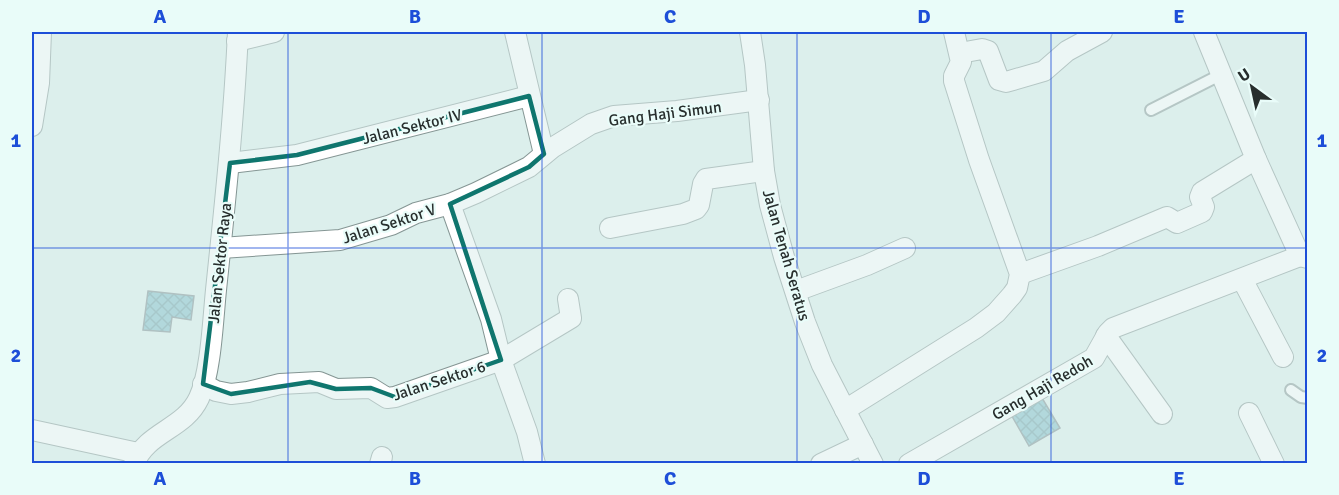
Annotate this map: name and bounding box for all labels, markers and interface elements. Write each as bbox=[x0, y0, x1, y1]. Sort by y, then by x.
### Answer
text: A bbox=[154, 4, 167, 29]
text: B bbox=[409, 4, 421, 29]
text: C bbox=[664, 4, 676, 29]
text: D bbox=[917, 4, 931, 29]
text: E bbox=[1173, 4, 1185, 29]
north arrow bbox=[1222, 57, 1282, 117]
text: U bbox=[1234, 64, 1254, 87]
street label: Gang Haji Simun bbox=[607, 97, 723, 131]
street label: Jalan Sektor IV bbox=[360, 105, 464, 149]
text: 1 bbox=[11, 128, 22, 153]
text: 1 bbox=[1317, 128, 1328, 153]
street label: Jalan Tenah Seratus bbox=[758, 187, 814, 323]
street label: Jalan Sektor V bbox=[340, 199, 439, 248]
street label: Jalan Sektor Raya bbox=[204, 202, 236, 324]
text: 2 bbox=[11, 343, 21, 368]
text: 2 bbox=[1317, 343, 1327, 368]
street label: Gang Haji Redoh bbox=[988, 351, 1097, 425]
street label: Jalan Sektor 6 bbox=[390, 356, 488, 405]
text: A bbox=[154, 466, 167, 491]
text: B bbox=[409, 466, 421, 491]
text: C bbox=[664, 466, 676, 491]
text: D bbox=[917, 466, 931, 491]
text: E bbox=[1173, 466, 1185, 491]

